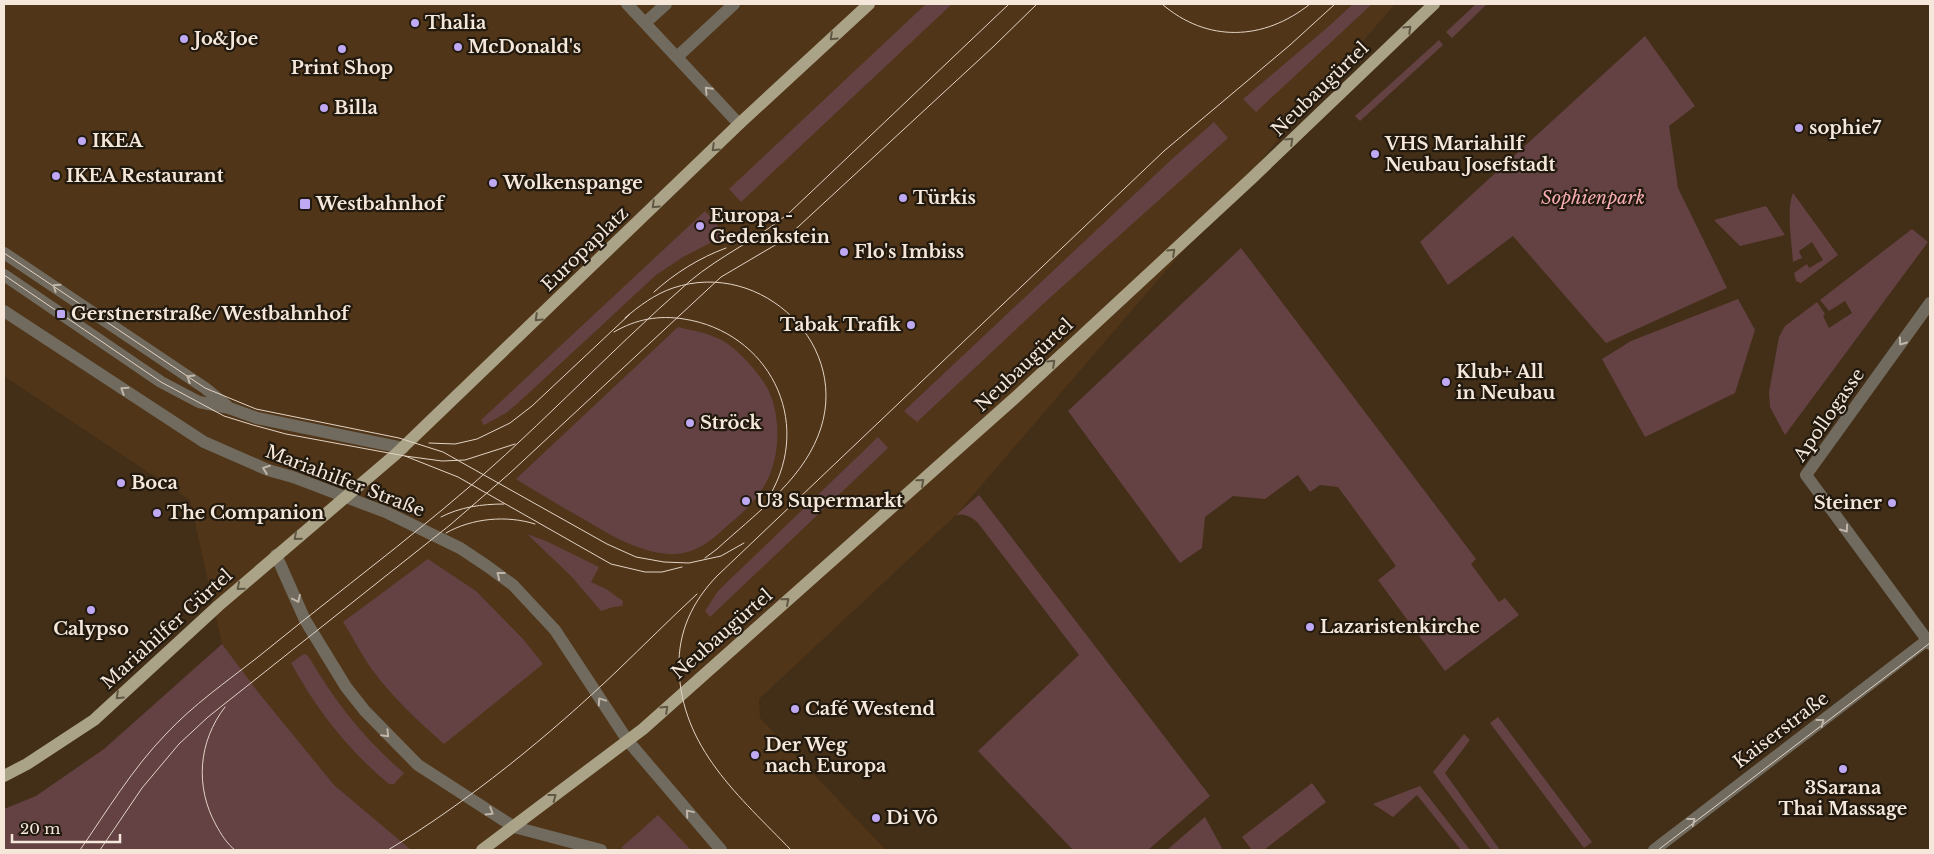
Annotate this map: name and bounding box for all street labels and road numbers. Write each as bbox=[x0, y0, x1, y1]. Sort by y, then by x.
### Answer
street label: Neubaugürtel bbox=[1267, 37, 1373, 141]
street label: Europaplatz bbox=[537, 202, 633, 296]
street label: Neubaugürtel bbox=[970, 314, 1078, 416]
street label: Apollogasse bbox=[1788, 364, 1869, 467]
street label: Mariahilfer Straße bbox=[262, 440, 428, 522]
street label: Mariahilfer Gürtel bbox=[97, 564, 237, 694]
street label: Neubaugürtel bbox=[667, 584, 777, 684]
street label: Kaiserstraße bbox=[1729, 687, 1833, 773]

